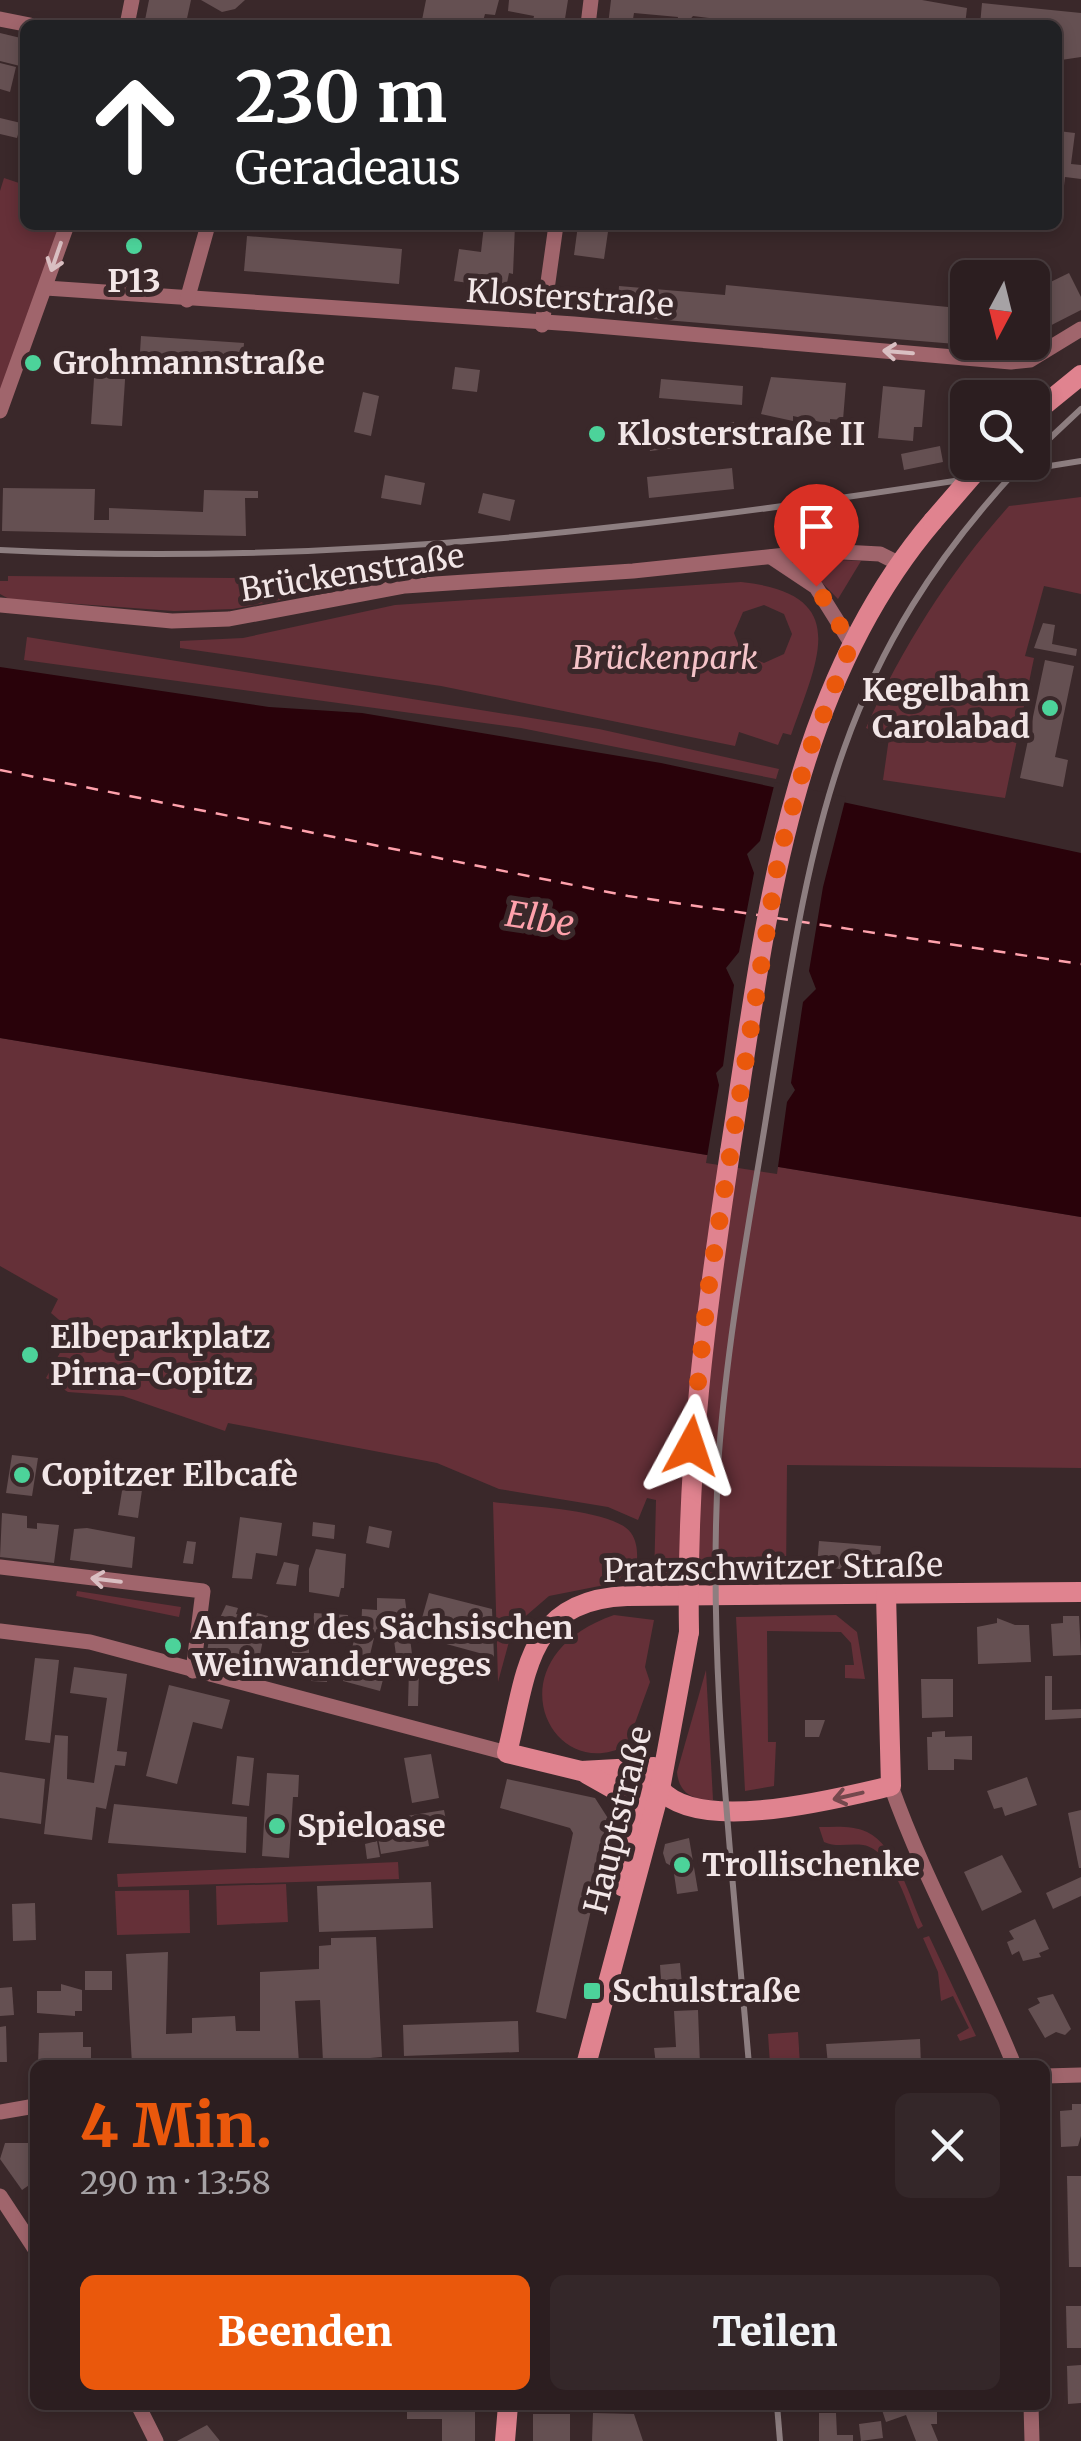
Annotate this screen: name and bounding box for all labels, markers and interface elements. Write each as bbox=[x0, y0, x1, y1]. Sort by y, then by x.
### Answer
text: 230 m bbox=[235, 53, 447, 141]
icon: ahead bbox=[70, 60, 200, 190]
text: Geradeaus bbox=[235, 140, 461, 196]
marker: P13 bbox=[123, 235, 145, 257]
one-way arrow bbox=[46, 240, 64, 272]
north arrow bbox=[950, 260, 1050, 360]
map controls bbox=[950, 260, 1050, 480]
place label: P13 bbox=[107, 261, 161, 301]
street label: Klosterstraße bbox=[465, 271, 675, 325]
one-way arrow bbox=[883, 342, 915, 361]
place label: Grohmannstraße bbox=[53, 343, 325, 383]
marker: Grohmannstraße bbox=[22, 352, 44, 374]
button: search bbox=[950, 380, 1050, 480]
place label: Klosterstraße II bbox=[617, 414, 865, 454]
marker: Klosterstraße II bbox=[586, 423, 608, 445]
pin bbox=[774, 484, 859, 587]
icon: arrive bbox=[789, 499, 844, 554]
street label: Brückenstraße bbox=[237, 536, 467, 610]
park label: Brückenpark bbox=[572, 638, 758, 678]
place label: Kegelbahn Carolabad bbox=[862, 670, 1030, 747]
marker: Kegelbahn Carolabad bbox=[1039, 697, 1061, 719]
water label: Elbe bbox=[502, 892, 578, 946]
place label: Elbeparkplatz Pirna-Copitz bbox=[50, 1317, 270, 1394]
marker: Elbeparkplatz Pirna-Copitz bbox=[19, 1344, 41, 1366]
position arrow bbox=[639, 1394, 743, 1498]
place label: Copitzer Elbcafè bbox=[42, 1455, 298, 1495]
marker: Copitzer Elbcafè bbox=[11, 1464, 33, 1486]
street label: Pratzschwitzer Straße bbox=[603, 1545, 943, 1591]
one-way arrow bbox=[91, 1570, 123, 1589]
place label: Anfang des Sächsischen Weinwanderweges bbox=[192, 1608, 574, 1685]
marker: Anfang des Sächsischen Weinwanderweges bbox=[162, 1635, 184, 1657]
street label: Hauptstraße bbox=[575, 1722, 661, 1918]
one-way arrow bbox=[833, 1788, 865, 1806]
place label: Spieloase bbox=[297, 1806, 446, 1846]
marker: Spieloase bbox=[266, 1815, 288, 1837]
place label: Trollischenke bbox=[702, 1845, 920, 1885]
marker: Trollischenke bbox=[671, 1854, 693, 1876]
place label: Schulstraße bbox=[612, 1971, 801, 2011]
marker: Schulstraße bbox=[581, 1980, 603, 2002]
text: 4 Min. bbox=[80, 2088, 272, 2163]
button: close bbox=[895, 2093, 1000, 2198]
text: 290 m · 13:58 bbox=[80, 2163, 271, 2203]
button: Beenden bbox=[80, 2275, 530, 2390]
button: Teilen bbox=[550, 2275, 1000, 2390]

